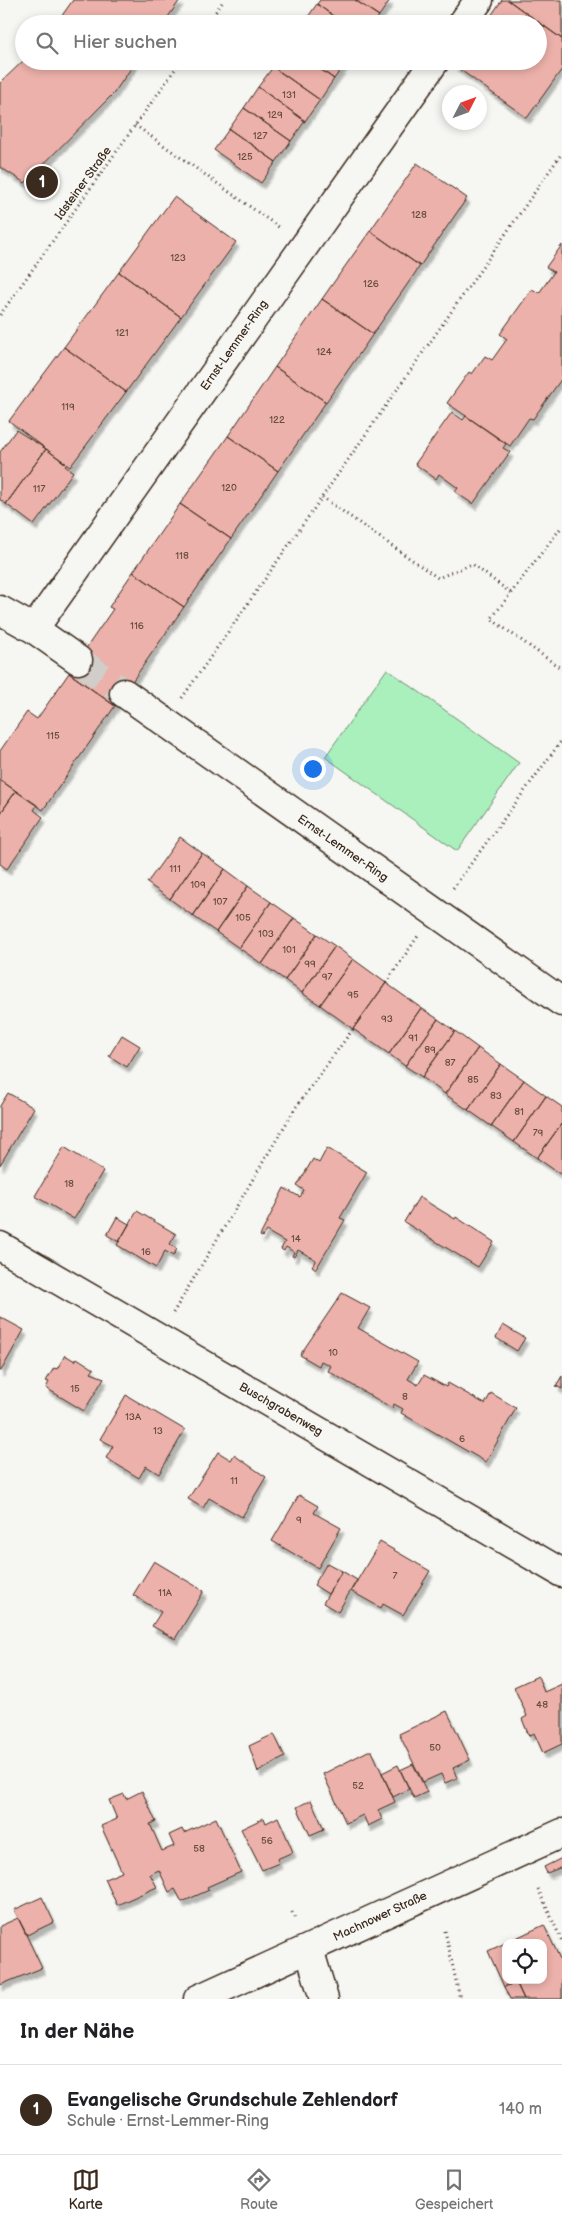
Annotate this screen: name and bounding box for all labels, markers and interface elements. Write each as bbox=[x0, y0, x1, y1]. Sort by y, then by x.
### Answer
search box bbox=[15, 15, 547, 70]
icon: search bbox=[33, 29, 61, 57]
text: Hier suchen bbox=[73, 31, 177, 54]
north arrow bbox=[442, 85, 487, 130]
house number: 131 bbox=[282, 89, 296, 101]
house number: 129 bbox=[267, 109, 283, 121]
house number: 127 bbox=[253, 130, 267, 142]
street label: Idsteiner Straße bbox=[52, 144, 115, 223]
house number: 125 bbox=[237, 151, 253, 163]
pin: 1 bbox=[26, 163, 58, 201]
house number: 128 bbox=[411, 209, 427, 221]
house number: 123 bbox=[170, 252, 186, 264]
house number: 126 bbox=[363, 278, 379, 290]
street label: Ernst-Lemmer-Ring bbox=[198, 297, 271, 393]
house number: 121 bbox=[115, 327, 129, 339]
house number: 124 bbox=[316, 346, 332, 358]
house number: 119 bbox=[61, 401, 75, 413]
house number: 122 bbox=[269, 414, 285, 426]
house number: 120 bbox=[221, 482, 237, 494]
house number: 117 bbox=[33, 483, 45, 495]
house number: 118 bbox=[175, 550, 189, 562]
house number: 116 bbox=[130, 620, 144, 632]
house number: 115 bbox=[46, 730, 60, 742]
your location bbox=[300, 756, 326, 782]
street label: Ernst-Lemmer-Ring bbox=[295, 812, 391, 885]
house number: 111 bbox=[169, 863, 181, 875]
house number: 109 bbox=[190, 879, 206, 891]
house number: 107 bbox=[213, 896, 227, 908]
house number: 105 bbox=[235, 912, 251, 924]
house number: 103 bbox=[258, 928, 274, 940]
house number: 101 bbox=[282, 944, 296, 956]
house number: 99 bbox=[304, 958, 316, 970]
house number: 97 bbox=[322, 971, 332, 983]
house number: 95 bbox=[347, 989, 359, 1001]
house number: 93 bbox=[381, 1013, 393, 1025]
house number: 91 bbox=[408, 1032, 418, 1044]
house number: 89 bbox=[424, 1044, 436, 1056]
house number: 87 bbox=[445, 1057, 455, 1069]
house number: 85 bbox=[467, 1074, 479, 1086]
house number: 83 bbox=[490, 1090, 502, 1102]
house number: 81 bbox=[514, 1106, 524, 1118]
house number: 79 bbox=[533, 1127, 544, 1139]
house number: 18 bbox=[64, 1178, 74, 1190]
house number: 14 bbox=[291, 1233, 301, 1245]
house number: 16 bbox=[141, 1246, 151, 1258]
house number: 10 bbox=[328, 1347, 338, 1359]
street label: Buschgrabenweg bbox=[236, 1379, 325, 1440]
house number: 15 bbox=[70, 1383, 80, 1395]
house number: 8 bbox=[402, 1391, 408, 1403]
house number: 13A bbox=[125, 1411, 142, 1423]
house number: 13 bbox=[153, 1425, 163, 1437]
house number: 6 bbox=[459, 1433, 465, 1445]
house number: 11 bbox=[230, 1475, 238, 1487]
house number: 9 bbox=[296, 1514, 302, 1526]
house number: 7 bbox=[393, 1570, 398, 1582]
house number: 11A bbox=[158, 1587, 173, 1599]
house number: 48 bbox=[536, 1699, 548, 1711]
house number: 50 bbox=[429, 1742, 441, 1754]
house number: 52 bbox=[352, 1780, 364, 1792]
house number: 56 bbox=[261, 1835, 273, 1847]
house number: 58 bbox=[193, 1843, 205, 1855]
street label: Machnower Straße bbox=[331, 1888, 429, 1945]
map controls bbox=[502, 1939, 547, 1984]
button: locate bbox=[502, 1939, 547, 1984]
text: In der Nähe bbox=[20, 2019, 134, 2044]
text: Evangelische Grundschule Zehlendorf bbox=[67, 2089, 398, 2112]
text: 1 bbox=[33, 2100, 39, 2119]
text: 140 m bbox=[499, 2100, 542, 2119]
text: Schule · Ernst-Lemmer-Ring bbox=[67, 2112, 269, 2131]
tab: Karte bbox=[69, 2166, 103, 2213]
tab: Route bbox=[240, 2166, 278, 2213]
tab: Gespeichert bbox=[415, 2166, 493, 2213]

